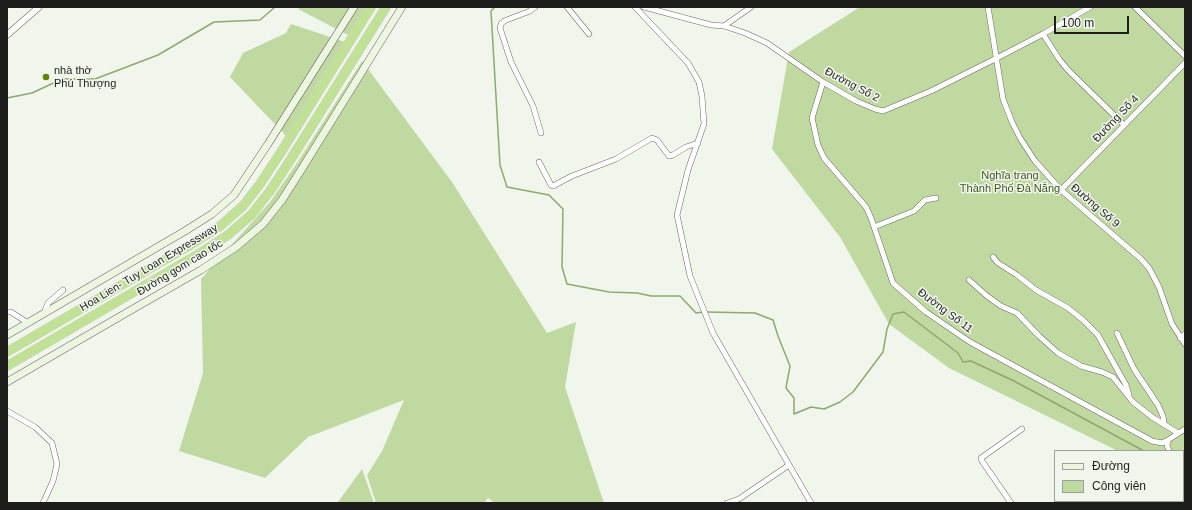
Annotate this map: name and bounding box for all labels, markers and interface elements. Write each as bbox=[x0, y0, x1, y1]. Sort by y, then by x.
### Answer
scale bar bbox=[1056, 8, 1131, 34]
text: 100 m bbox=[1061, 16, 1094, 30]
place label: nhà thờ Phú Thượng bbox=[54, 64, 116, 90]
street label: Đường Số 2 bbox=[822, 65, 882, 105]
marker: nhà thờ Phú Thượng bbox=[41, 72, 51, 82]
street label: Đường Số 4 bbox=[1090, 93, 1142, 145]
park label: Nghĩa trang Thành Phố Đà Nẵng bbox=[960, 169, 1060, 195]
street label: Đường Số 9 bbox=[1068, 181, 1122, 231]
street label: Hoa Lien- Tuy Loan Expressway bbox=[78, 222, 220, 314]
street label: Đường gom cao tốc bbox=[135, 237, 225, 299]
street label: Đường Số 11 bbox=[915, 286, 975, 336]
legend bbox=[1054, 450, 1184, 502]
text: Đường bbox=[1092, 459, 1130, 473]
text: Công viên bbox=[1092, 479, 1146, 493]

